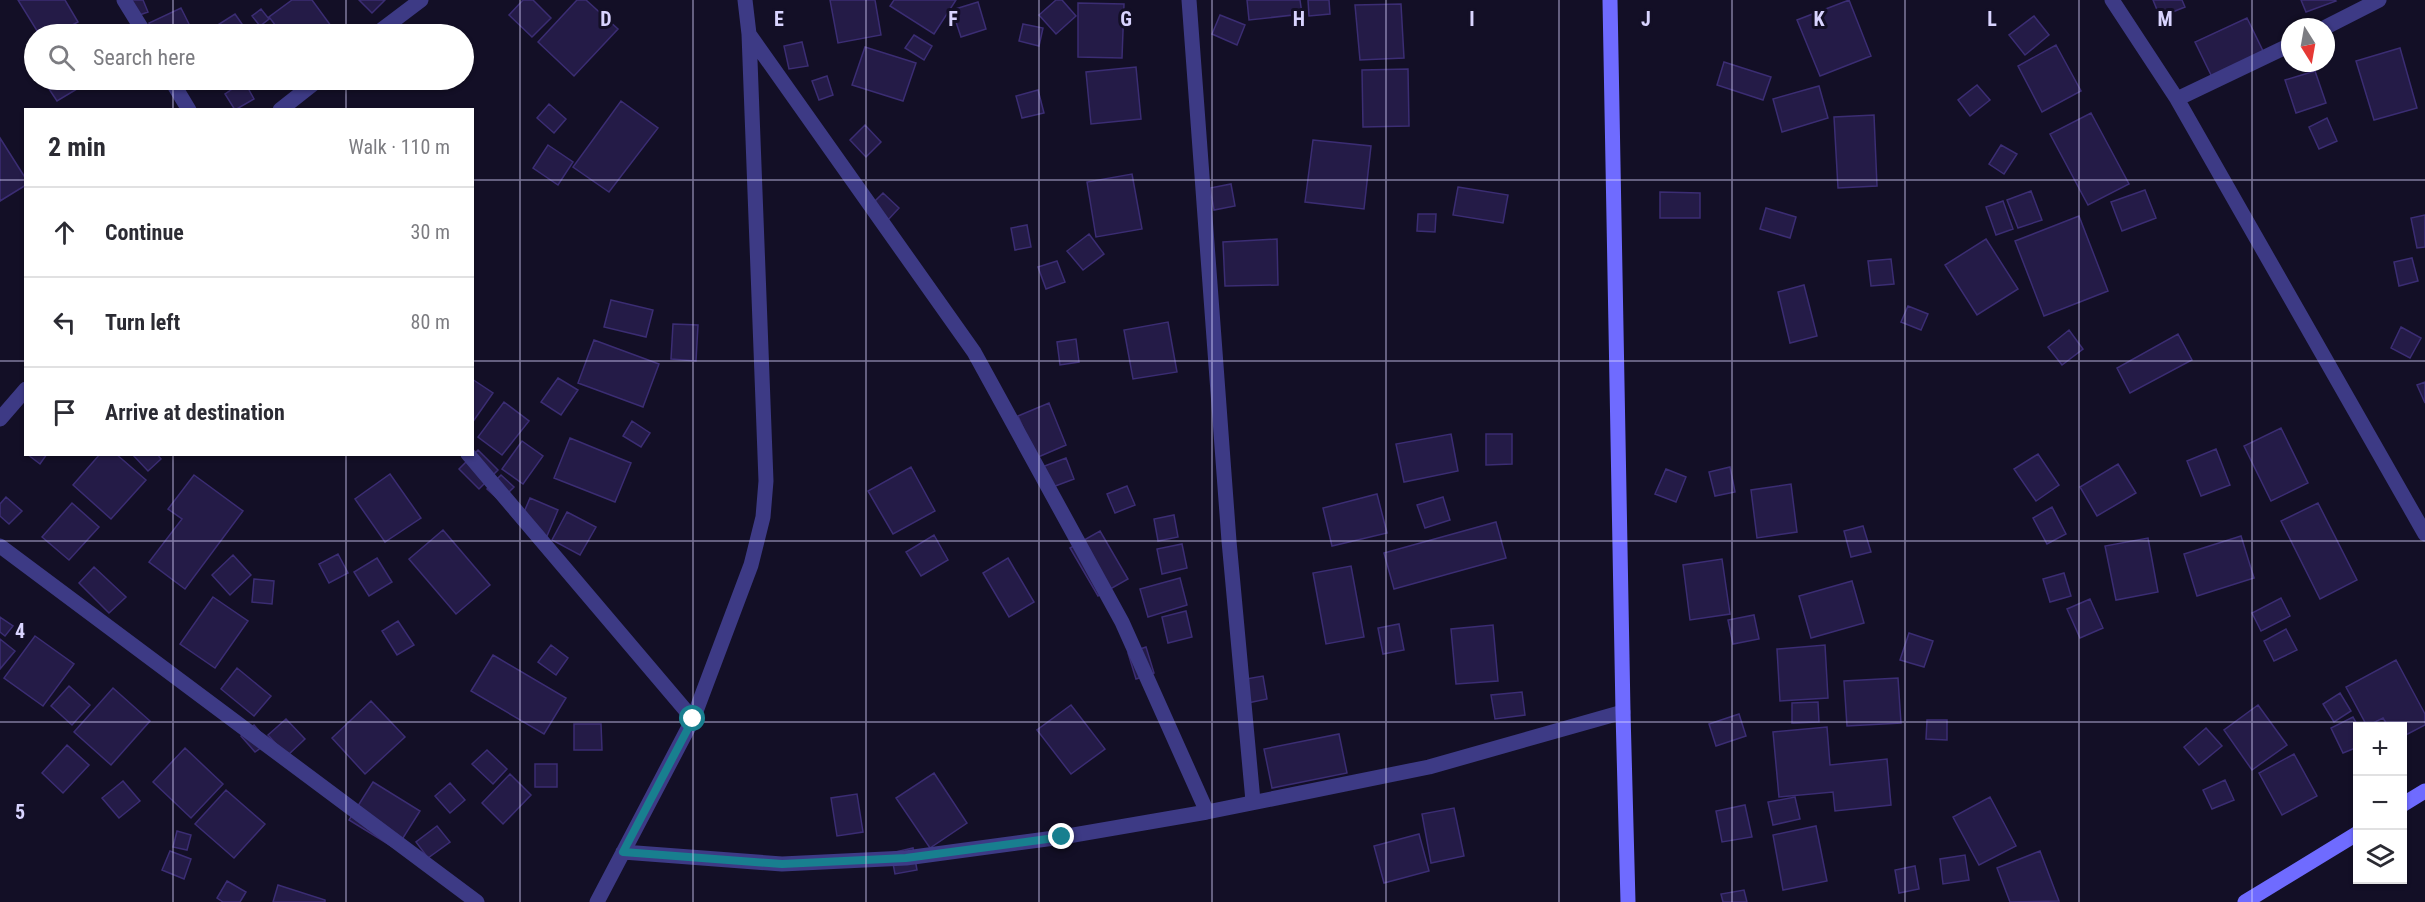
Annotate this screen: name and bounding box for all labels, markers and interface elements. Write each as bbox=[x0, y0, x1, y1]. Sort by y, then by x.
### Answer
text: D bbox=[600, 7, 612, 31]
text: E bbox=[774, 7, 784, 31]
text: F bbox=[948, 7, 958, 31]
text: G bbox=[1120, 7, 1132, 31]
text: H bbox=[1293, 7, 1305, 31]
text: I bbox=[1469, 7, 1475, 31]
text: J bbox=[1641, 7, 1651, 31]
text: K bbox=[1813, 7, 1825, 31]
text: L bbox=[1987, 7, 1997, 31]
text: M bbox=[2157, 7, 2173, 31]
north arrow bbox=[2281, 18, 2335, 72]
search box bbox=[24, 24, 474, 90]
icon: search bbox=[45, 41, 78, 74]
text: Search here bbox=[93, 45, 195, 70]
text: 2 min bbox=[48, 132, 106, 162]
text: Walk · 110 m bbox=[349, 135, 450, 159]
icon: ahead bbox=[48, 216, 81, 249]
text: Continue bbox=[105, 220, 184, 245]
text: 30 m bbox=[411, 220, 450, 244]
icon: left bbox=[48, 306, 81, 339]
text: Turn left bbox=[105, 310, 180, 335]
text: 80 m bbox=[411, 310, 450, 334]
icon: arrive bbox=[48, 396, 81, 429]
text: Arrive at destination bbox=[105, 400, 285, 425]
text: 4 bbox=[15, 619, 25, 643]
route start bbox=[679, 705, 705, 731]
map controls bbox=[2353, 722, 2407, 884]
button: + bbox=[2353, 722, 2407, 776]
button: − bbox=[2353, 776, 2407, 830]
text: 5 bbox=[15, 800, 25, 824]
route end bbox=[1048, 823, 1074, 849]
button: layers bbox=[2353, 830, 2407, 884]

